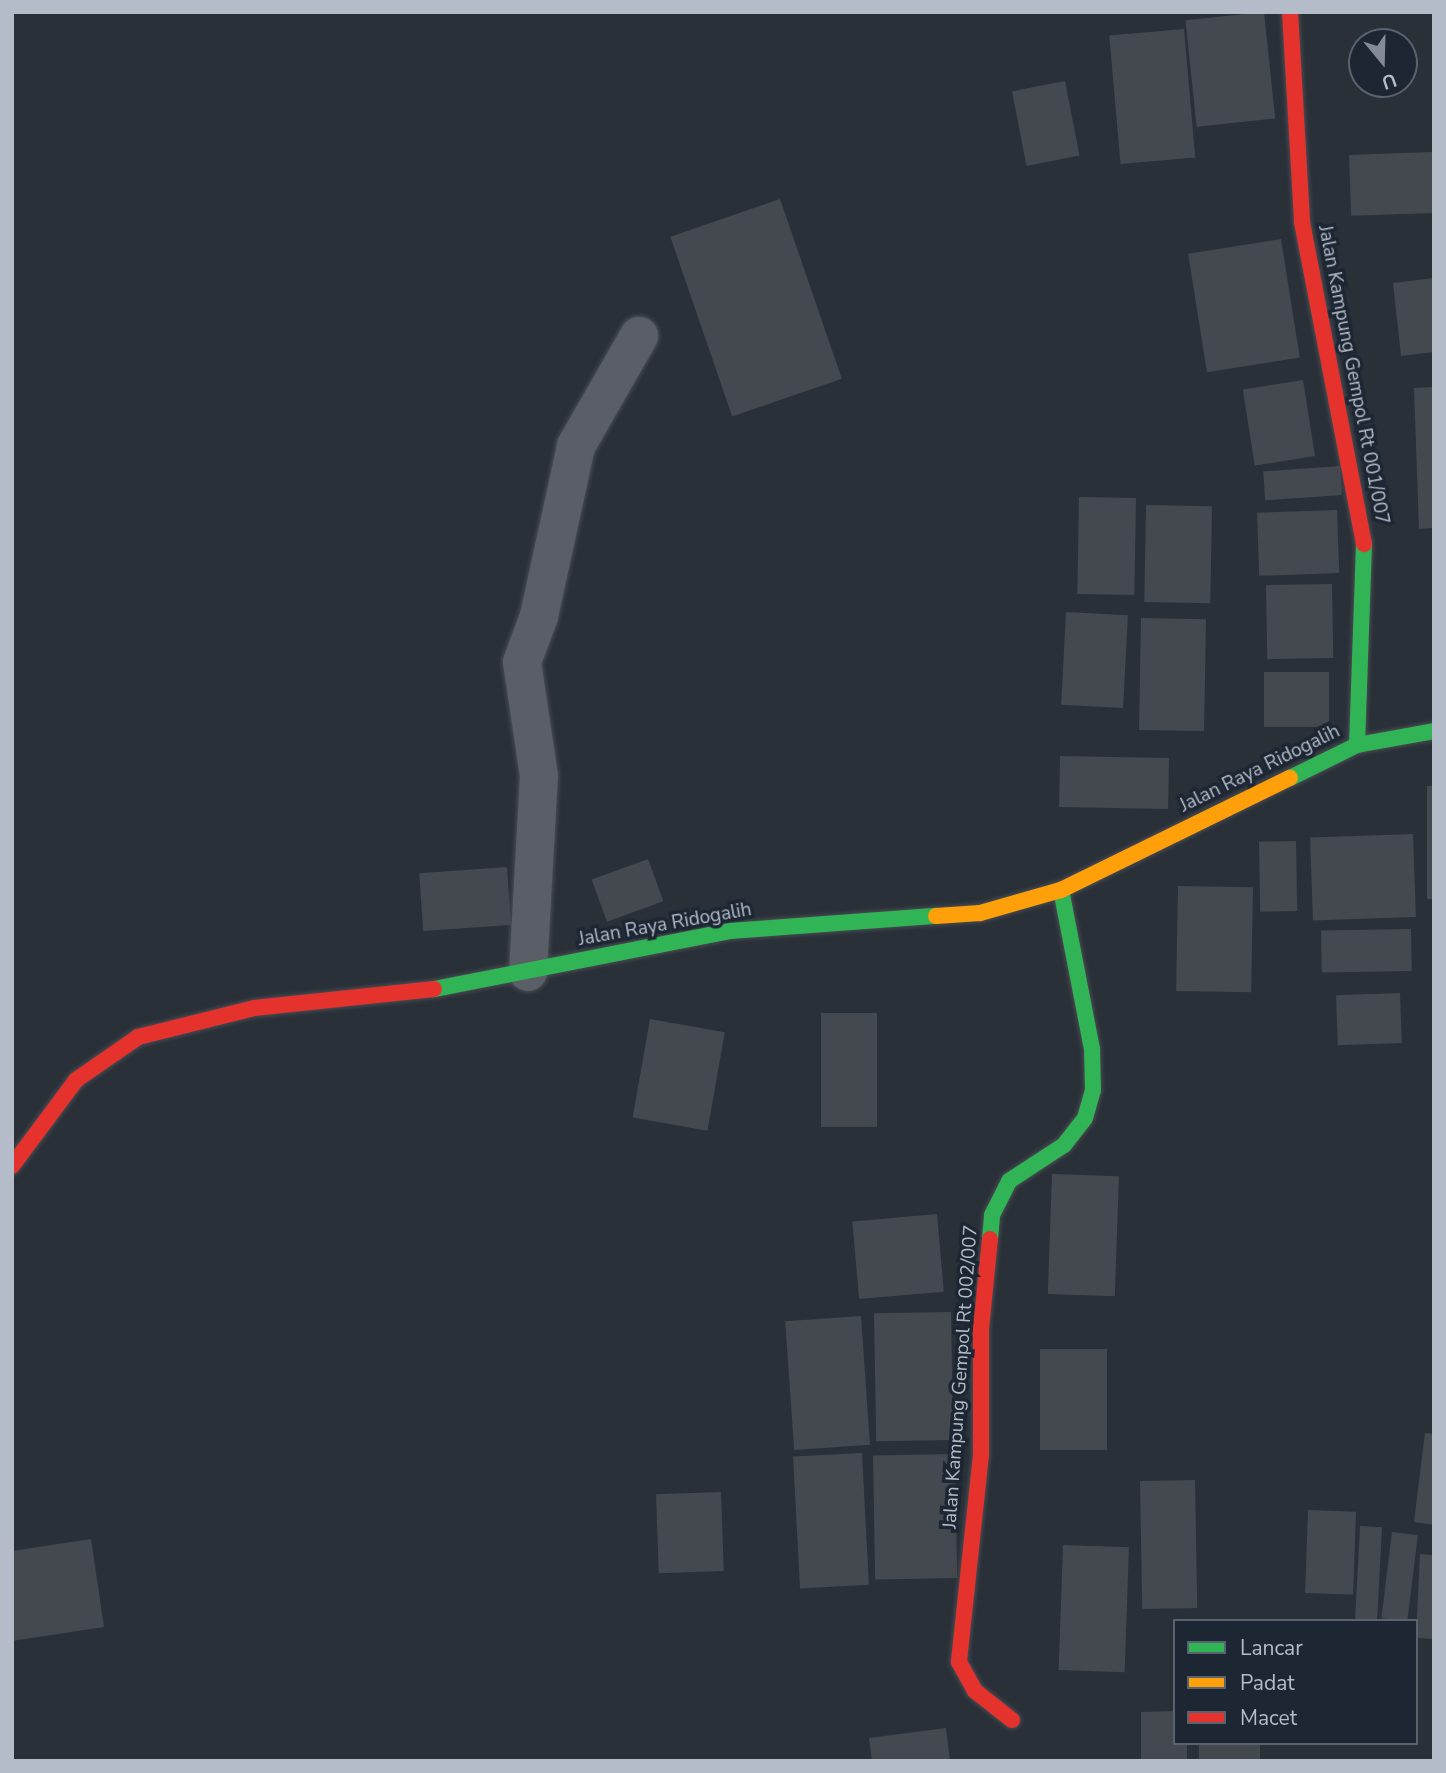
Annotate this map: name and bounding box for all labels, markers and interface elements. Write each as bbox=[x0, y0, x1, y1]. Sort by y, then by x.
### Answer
north arrow bbox=[1348, 28, 1418, 98]
text: U bbox=[1378, 66, 1400, 96]
street label: Jalan Kampung Gempol Rt 001/007 bbox=[1313, 223, 1393, 527]
street label: Jalan Raya Ridogalih bbox=[1176, 720, 1344, 818]
street label: Jalan Raya Ridogalih bbox=[577, 899, 753, 951]
street label: Jalan Kampung Gempol Rt 002/007 bbox=[939, 1224, 983, 1530]
legend bbox=[1173, 1619, 1418, 1745]
text: Lancar bbox=[1240, 1634, 1303, 1662]
text: Padat bbox=[1240, 1669, 1295, 1697]
text: Macet bbox=[1240, 1704, 1297, 1732]

